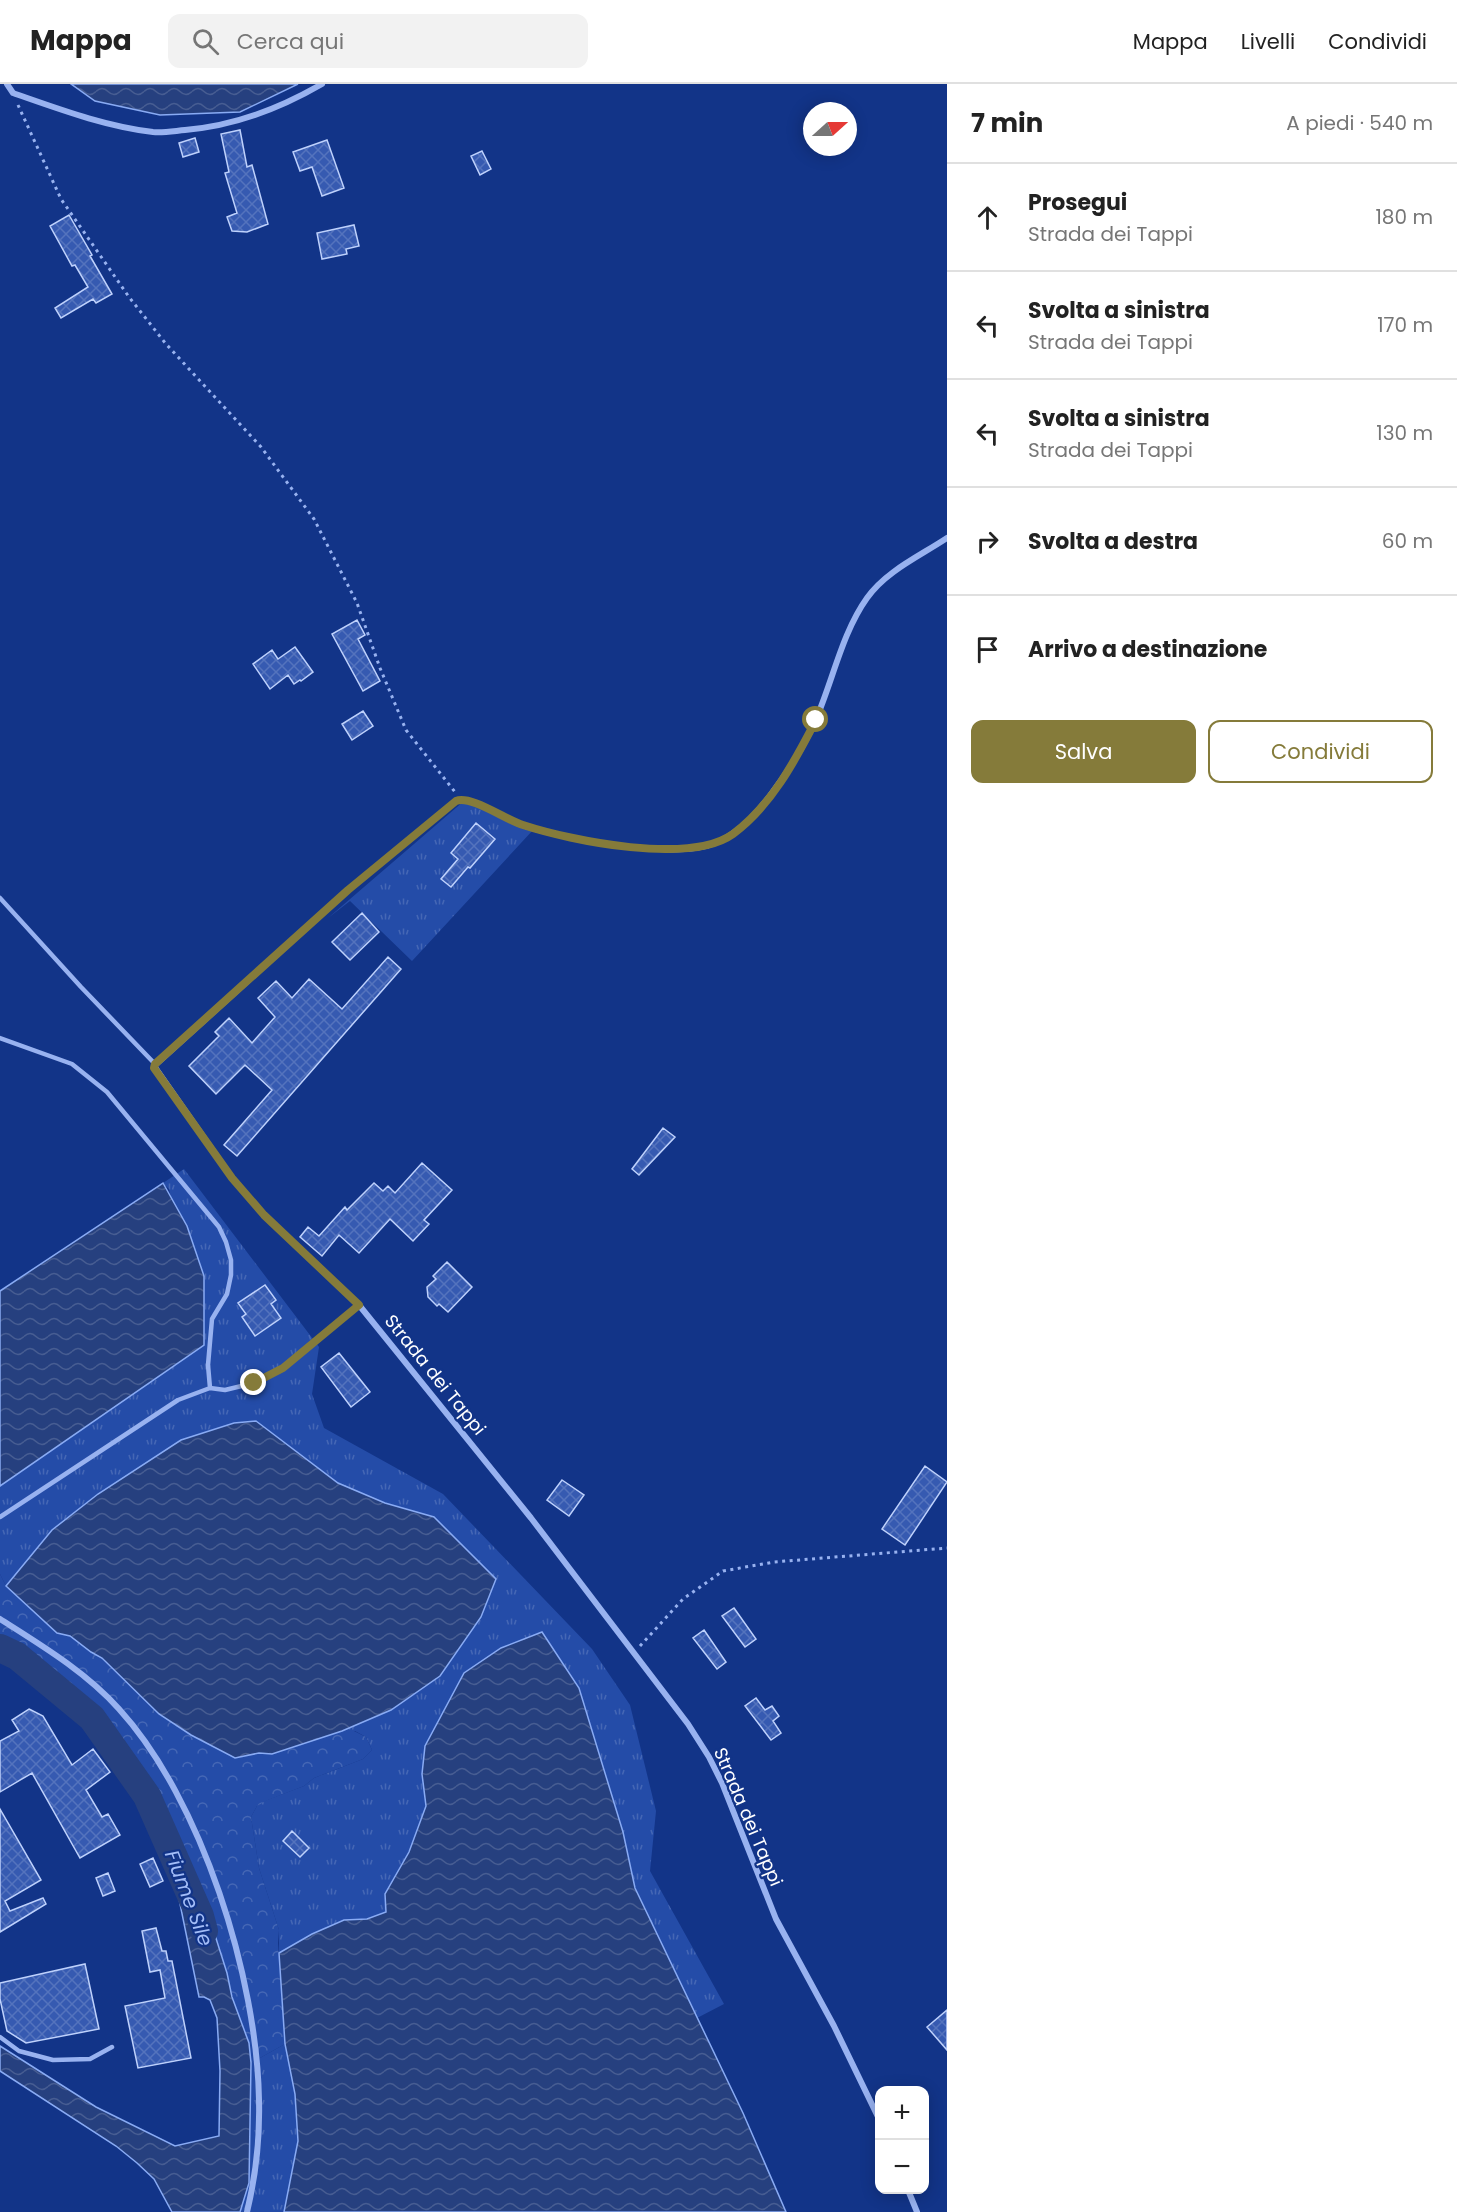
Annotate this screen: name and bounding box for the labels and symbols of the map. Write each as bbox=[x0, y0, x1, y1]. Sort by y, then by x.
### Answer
north arrow bbox=[803, 102, 857, 156]
route start bbox=[802, 706, 828, 732]
street label: Strada dei Tappi bbox=[379, 1309, 492, 1440]
route end bbox=[240, 1369, 266, 1395]
street label: Strada dei Tappi bbox=[708, 1744, 789, 1890]
water label: Fiume Sile bbox=[158, 1846, 220, 1950]

